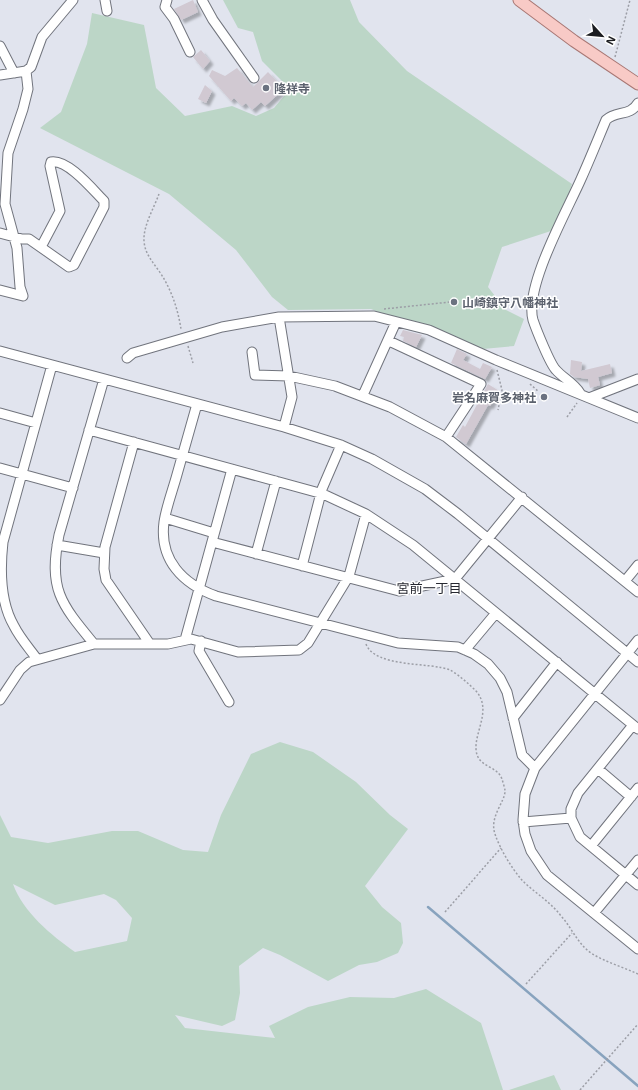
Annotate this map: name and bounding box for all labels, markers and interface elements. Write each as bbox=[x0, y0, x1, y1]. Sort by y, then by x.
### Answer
north arrow bbox=[582, 16, 622, 56]
text: N bbox=[604, 34, 619, 47]
place label: 隆祥寺 bbox=[274, 81, 310, 95]
marker: 隆祥寺 bbox=[261, 83, 271, 93]
place label: 山崎鎮守八幡神社 bbox=[462, 295, 558, 309]
marker: 山崎鎮守八幡神社 bbox=[449, 297, 459, 307]
place label: 岩名麻賀多神社 bbox=[452, 390, 536, 404]
marker: 岩名麻賀多神社 bbox=[539, 392, 549, 402]
district label: 宮前一丁目 bbox=[396, 580, 462, 596]

